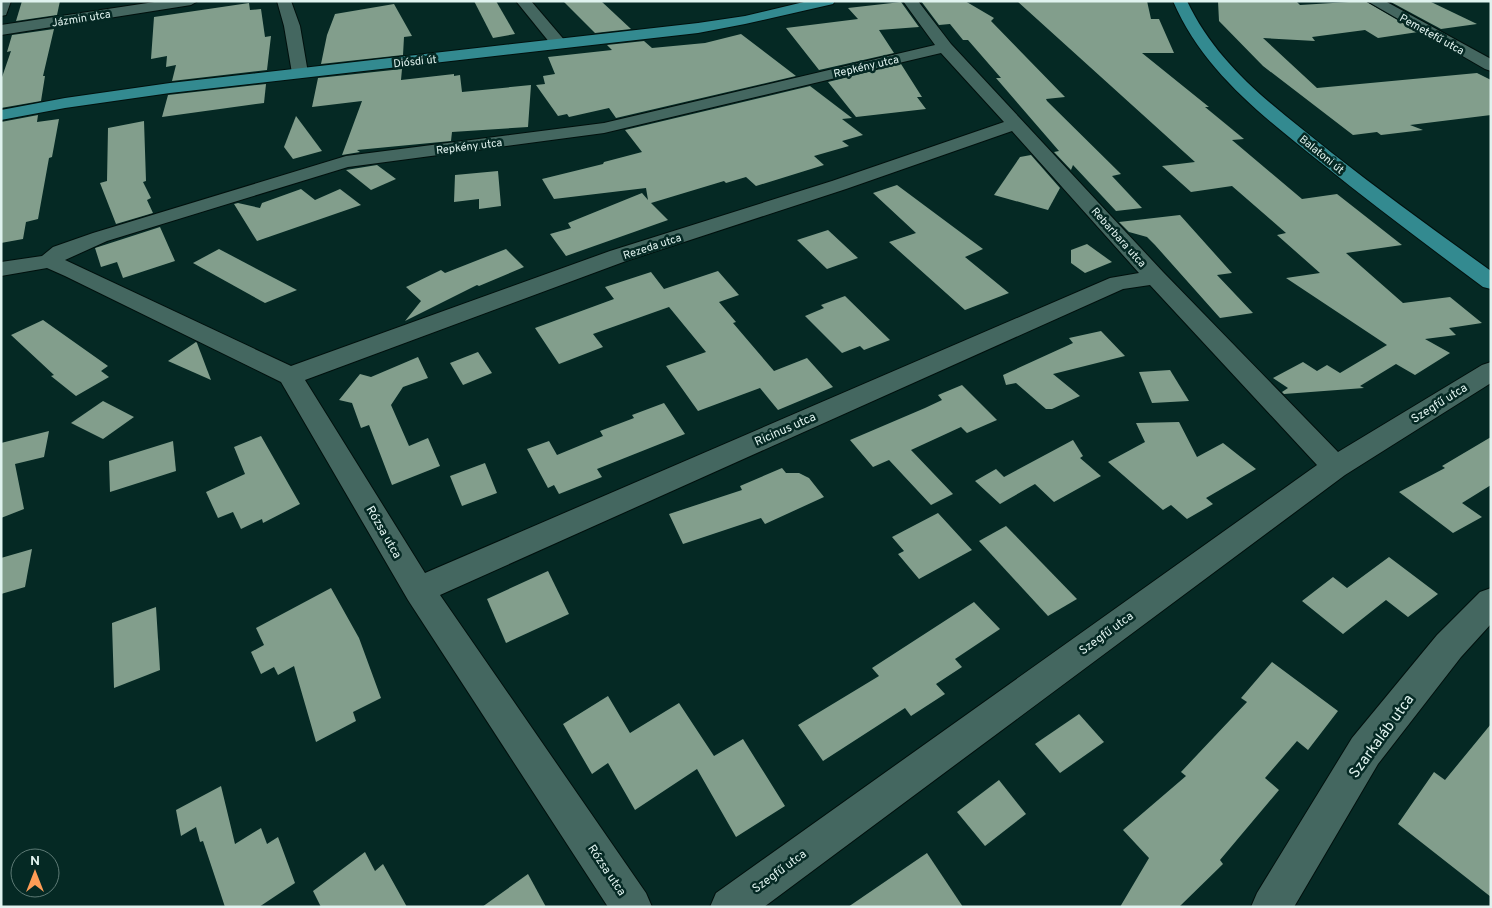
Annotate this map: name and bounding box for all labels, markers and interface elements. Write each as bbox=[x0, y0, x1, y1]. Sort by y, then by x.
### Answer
street label: Jázmin utca bbox=[51, 7, 112, 31]
street label: Pemetefű utca bbox=[1397, 11, 1467, 59]
street label: Diósdi út bbox=[393, 53, 437, 71]
street label: Repkény utca bbox=[832, 53, 900, 81]
street label: Balatoni út bbox=[1296, 132, 1347, 177]
street label: Repkény utca bbox=[435, 136, 503, 158]
street label: Rebarbara utca bbox=[1088, 205, 1149, 271]
street label: Rezeda utca bbox=[621, 231, 683, 263]
street label: Szegfű utca bbox=[1408, 380, 1471, 427]
street label: Ricinus utca bbox=[752, 409, 819, 451]
street label: Rózsa utca bbox=[362, 503, 405, 562]
street label: Szegfű utca bbox=[1076, 609, 1137, 659]
street label: Szarkaláb utca bbox=[1345, 691, 1419, 782]
street label: Rózsa utca bbox=[583, 842, 629, 899]
street label: Szegfű utca bbox=[749, 847, 810, 897]
north arrow bbox=[10, 848, 60, 898]
text: N bbox=[30, 853, 40, 870]

